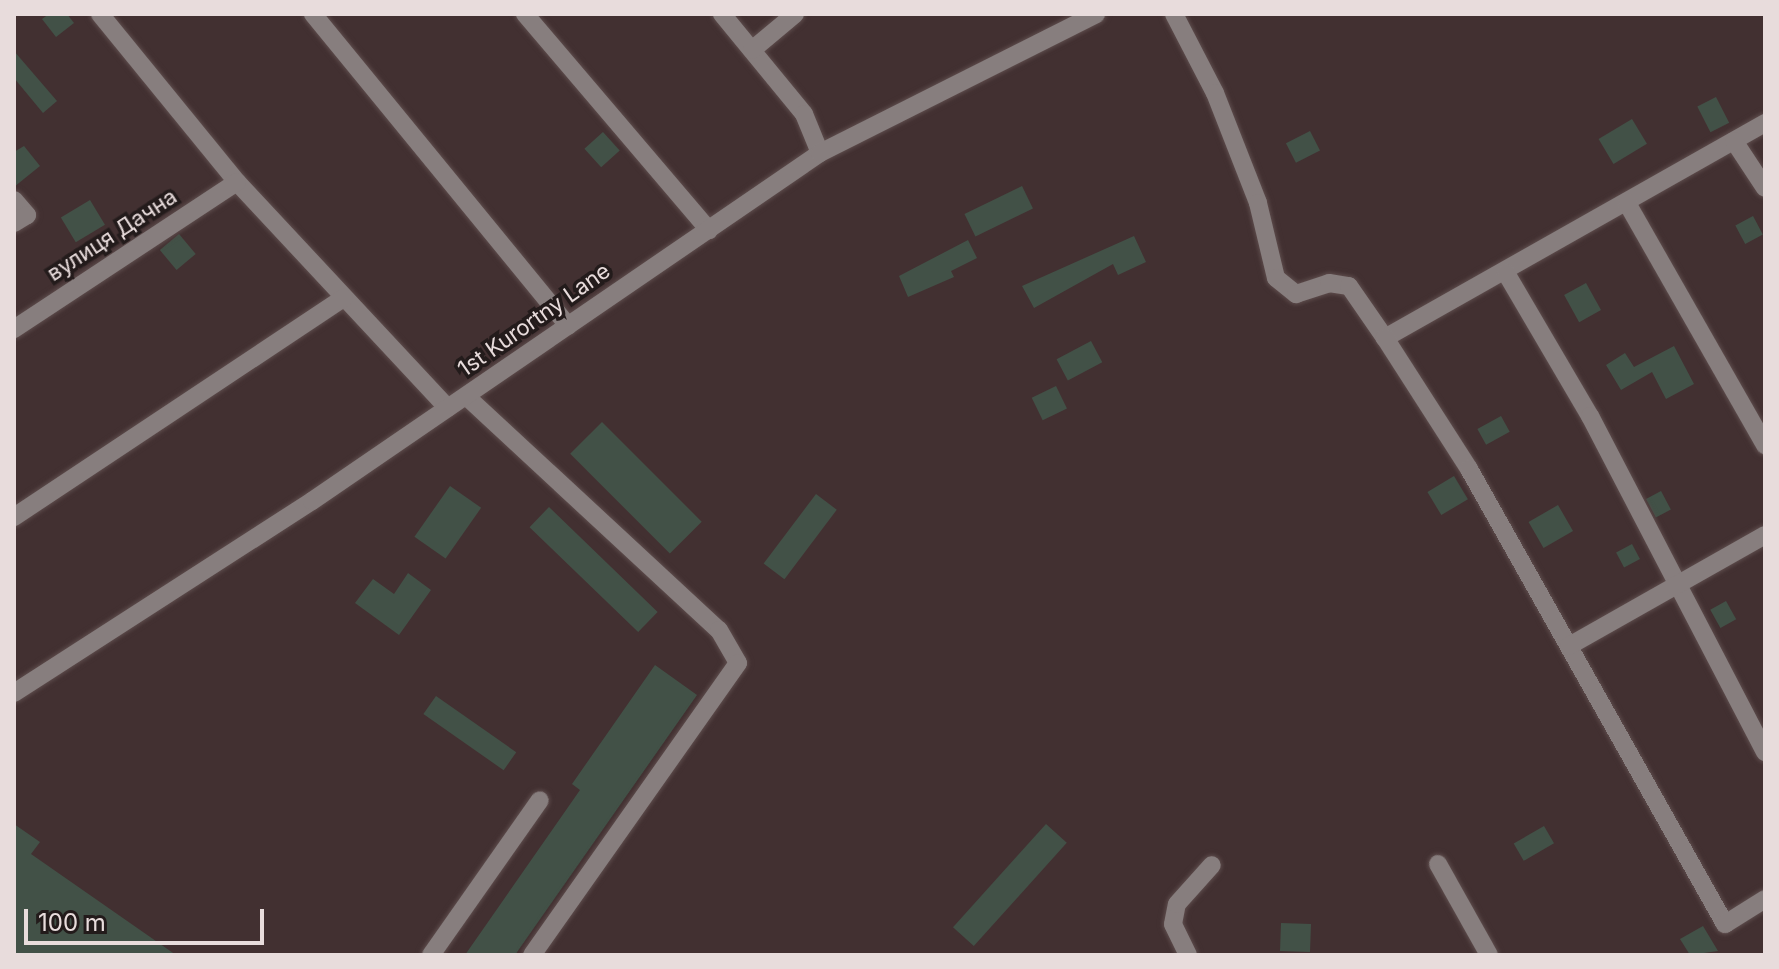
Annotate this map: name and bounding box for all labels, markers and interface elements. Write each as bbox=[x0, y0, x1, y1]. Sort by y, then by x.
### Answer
street label: вулиця Дачна bbox=[42, 183, 182, 287]
street label: 1st Kurortny Lane bbox=[453, 258, 615, 382]
scale bar bbox=[28, 893, 268, 943]
text: 100 m bbox=[38, 908, 106, 937]

